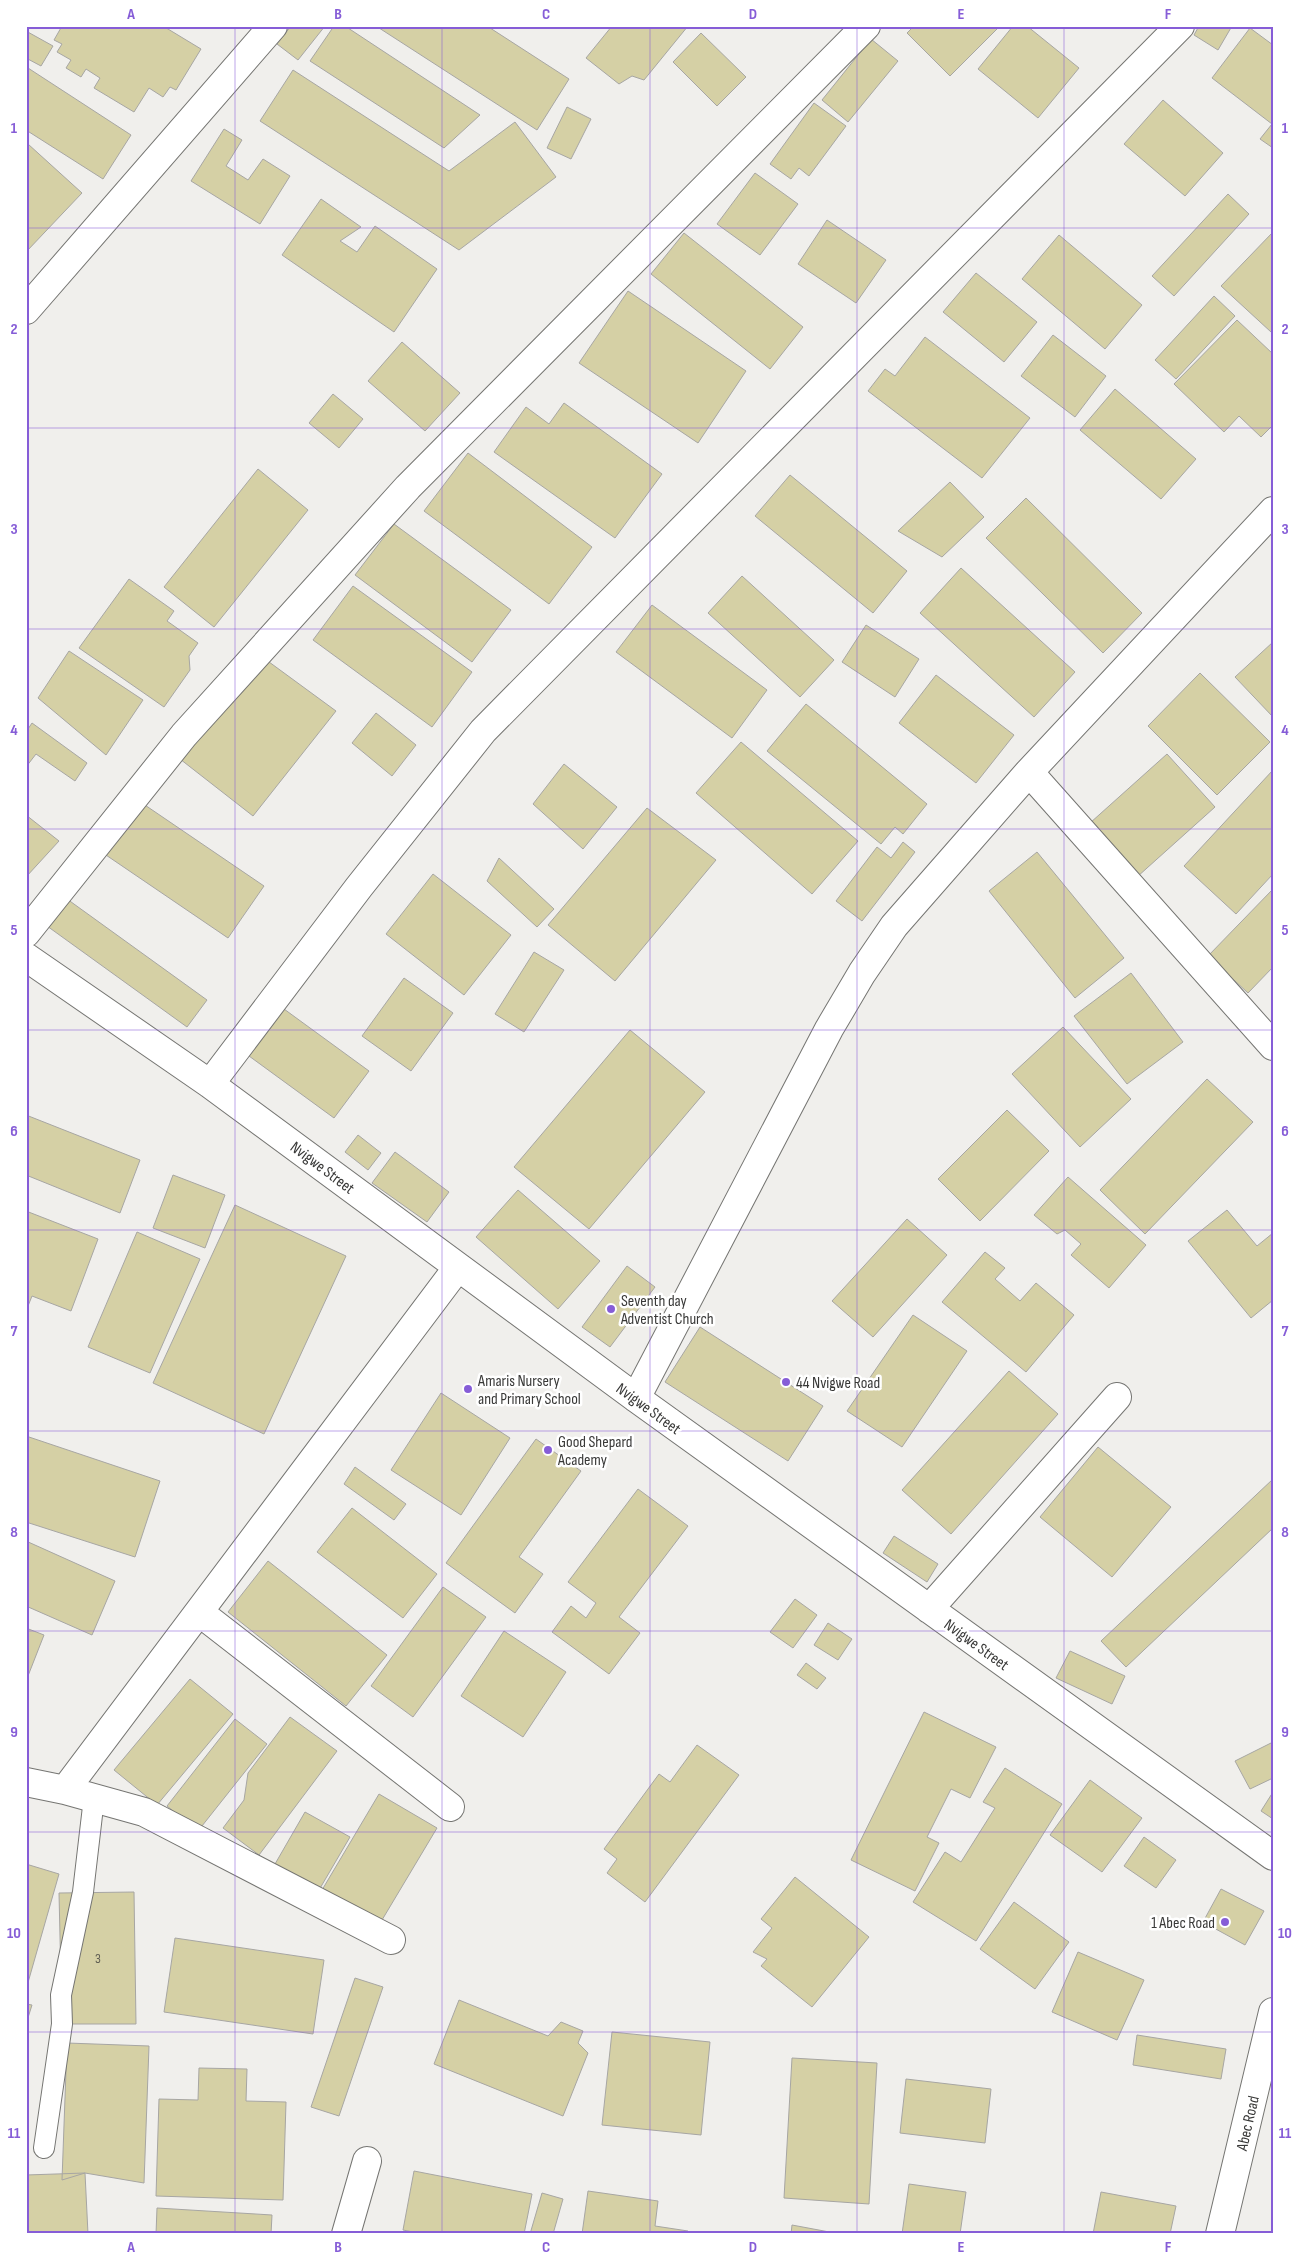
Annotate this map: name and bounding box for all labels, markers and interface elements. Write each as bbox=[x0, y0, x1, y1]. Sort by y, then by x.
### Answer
text: A bbox=[126, 5, 135, 24]
text: B bbox=[334, 5, 342, 24]
text: C bbox=[542, 5, 550, 24]
text: D bbox=[749, 5, 757, 24]
text: E bbox=[958, 5, 965, 24]
text: F bbox=[1165, 5, 1172, 24]
text: 1 bbox=[11, 119, 18, 138]
text: 1 bbox=[1282, 119, 1289, 138]
text: 2 bbox=[10, 320, 18, 339]
text: 2 bbox=[1281, 320, 1289, 339]
text: 3 bbox=[10, 520, 18, 539]
text: 3 bbox=[1281, 520, 1289, 539]
text: 4 bbox=[10, 721, 18, 740]
text: 4 bbox=[1281, 721, 1289, 740]
text: 5 bbox=[10, 921, 18, 940]
text: 5 bbox=[1281, 921, 1289, 940]
text: 6 bbox=[10, 1122, 18, 1141]
text: 6 bbox=[1281, 1122, 1289, 1141]
street label: Nvigwe Street bbox=[286, 1138, 358, 1198]
place label: Seventh day Adventist Church bbox=[620, 1292, 714, 1329]
marker: Seventh day Adventist Church bbox=[605, 1303, 617, 1315]
text: 7 bbox=[11, 1322, 18, 1341]
text: 7 bbox=[1282, 1322, 1289, 1341]
place label: Amaris Nursery and Primary School bbox=[477, 1372, 581, 1409]
place label: 44 Nvigwe Road bbox=[796, 1374, 880, 1393]
marker: 44 Nvigwe Road bbox=[780, 1376, 792, 1388]
street label: Nvigwe Street bbox=[612, 1379, 684, 1439]
marker: Amaris Nursery and Primary School bbox=[462, 1383, 474, 1395]
place label: Good Shepard Academy bbox=[557, 1433, 632, 1470]
marker: Good Shepard Academy bbox=[542, 1444, 554, 1456]
text: 8 bbox=[10, 1523, 18, 1542]
text: 8 bbox=[1281, 1523, 1289, 1542]
street label: Nvigwe Street bbox=[940, 1615, 1012, 1675]
text: 9 bbox=[10, 1723, 18, 1742]
text: 9 bbox=[1281, 1723, 1289, 1742]
place label: 1 Abec Road bbox=[1151, 1914, 1215, 1933]
marker: 1 Abec Road bbox=[1219, 1916, 1231, 1928]
text: 10 bbox=[7, 1924, 21, 1943]
text: 10 bbox=[1278, 1924, 1292, 1943]
house number: 3 bbox=[95, 1950, 101, 1967]
street label: Abec Road bbox=[1233, 2094, 1264, 2154]
text: 11 bbox=[8, 2124, 21, 2143]
text: 11 bbox=[1279, 2124, 1292, 2143]
text: A bbox=[126, 2238, 135, 2257]
text: B bbox=[334, 2238, 342, 2257]
text: C bbox=[542, 2238, 550, 2257]
text: D bbox=[749, 2238, 757, 2257]
text: E bbox=[958, 2238, 965, 2257]
text: F bbox=[1165, 2238, 1172, 2257]

